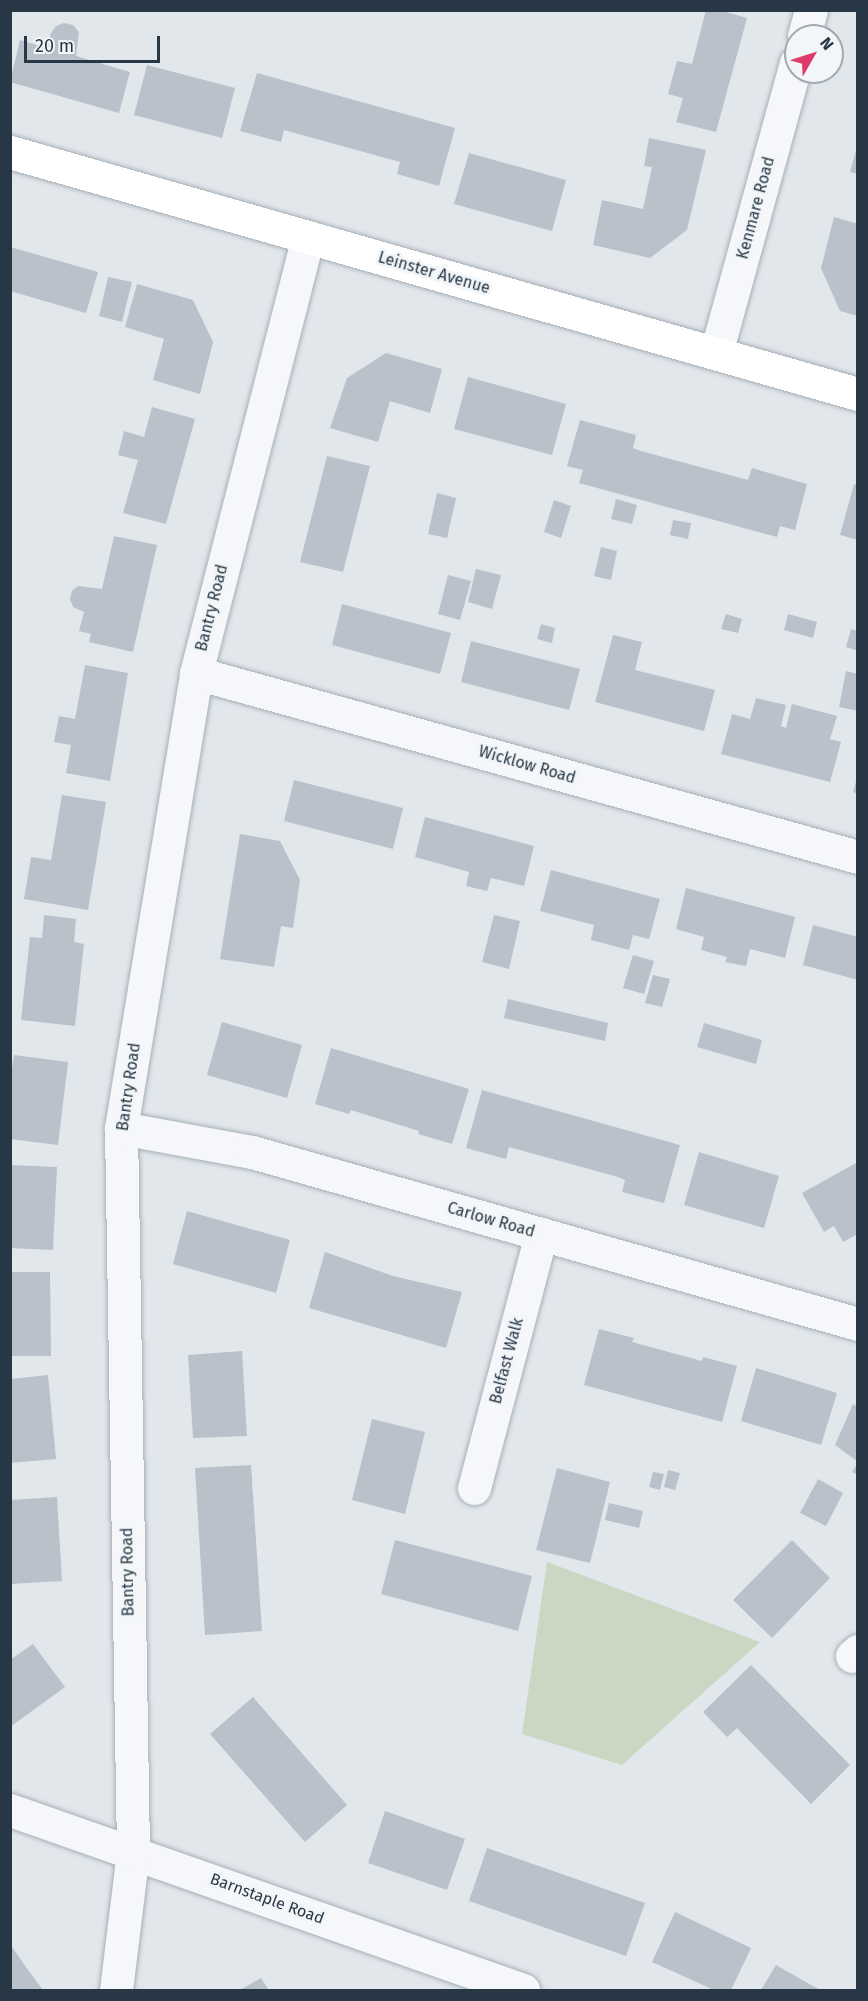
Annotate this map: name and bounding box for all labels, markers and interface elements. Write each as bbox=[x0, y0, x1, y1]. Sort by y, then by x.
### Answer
scale bar bbox=[27, 24, 164, 62]
north arrow bbox=[784, 24, 844, 84]
text: N bbox=[816, 34, 838, 54]
text: 20 m bbox=[35, 35, 74, 57]
street label: Kenmare Road bbox=[733, 155, 779, 261]
street label: Leinster Avenue bbox=[376, 248, 492, 298]
street label: Bantry Road bbox=[192, 563, 232, 653]
street label: Wicklow Road bbox=[476, 742, 578, 788]
street label: Bantry Road bbox=[113, 1042, 145, 1132]
street label: Carlow Road bbox=[445, 1198, 537, 1242]
street label: Belfast Walk bbox=[486, 1316, 528, 1406]
street label: Bantry Road bbox=[118, 1527, 138, 1617]
street label: Barnstaple Road bbox=[207, 1869, 327, 1929]

